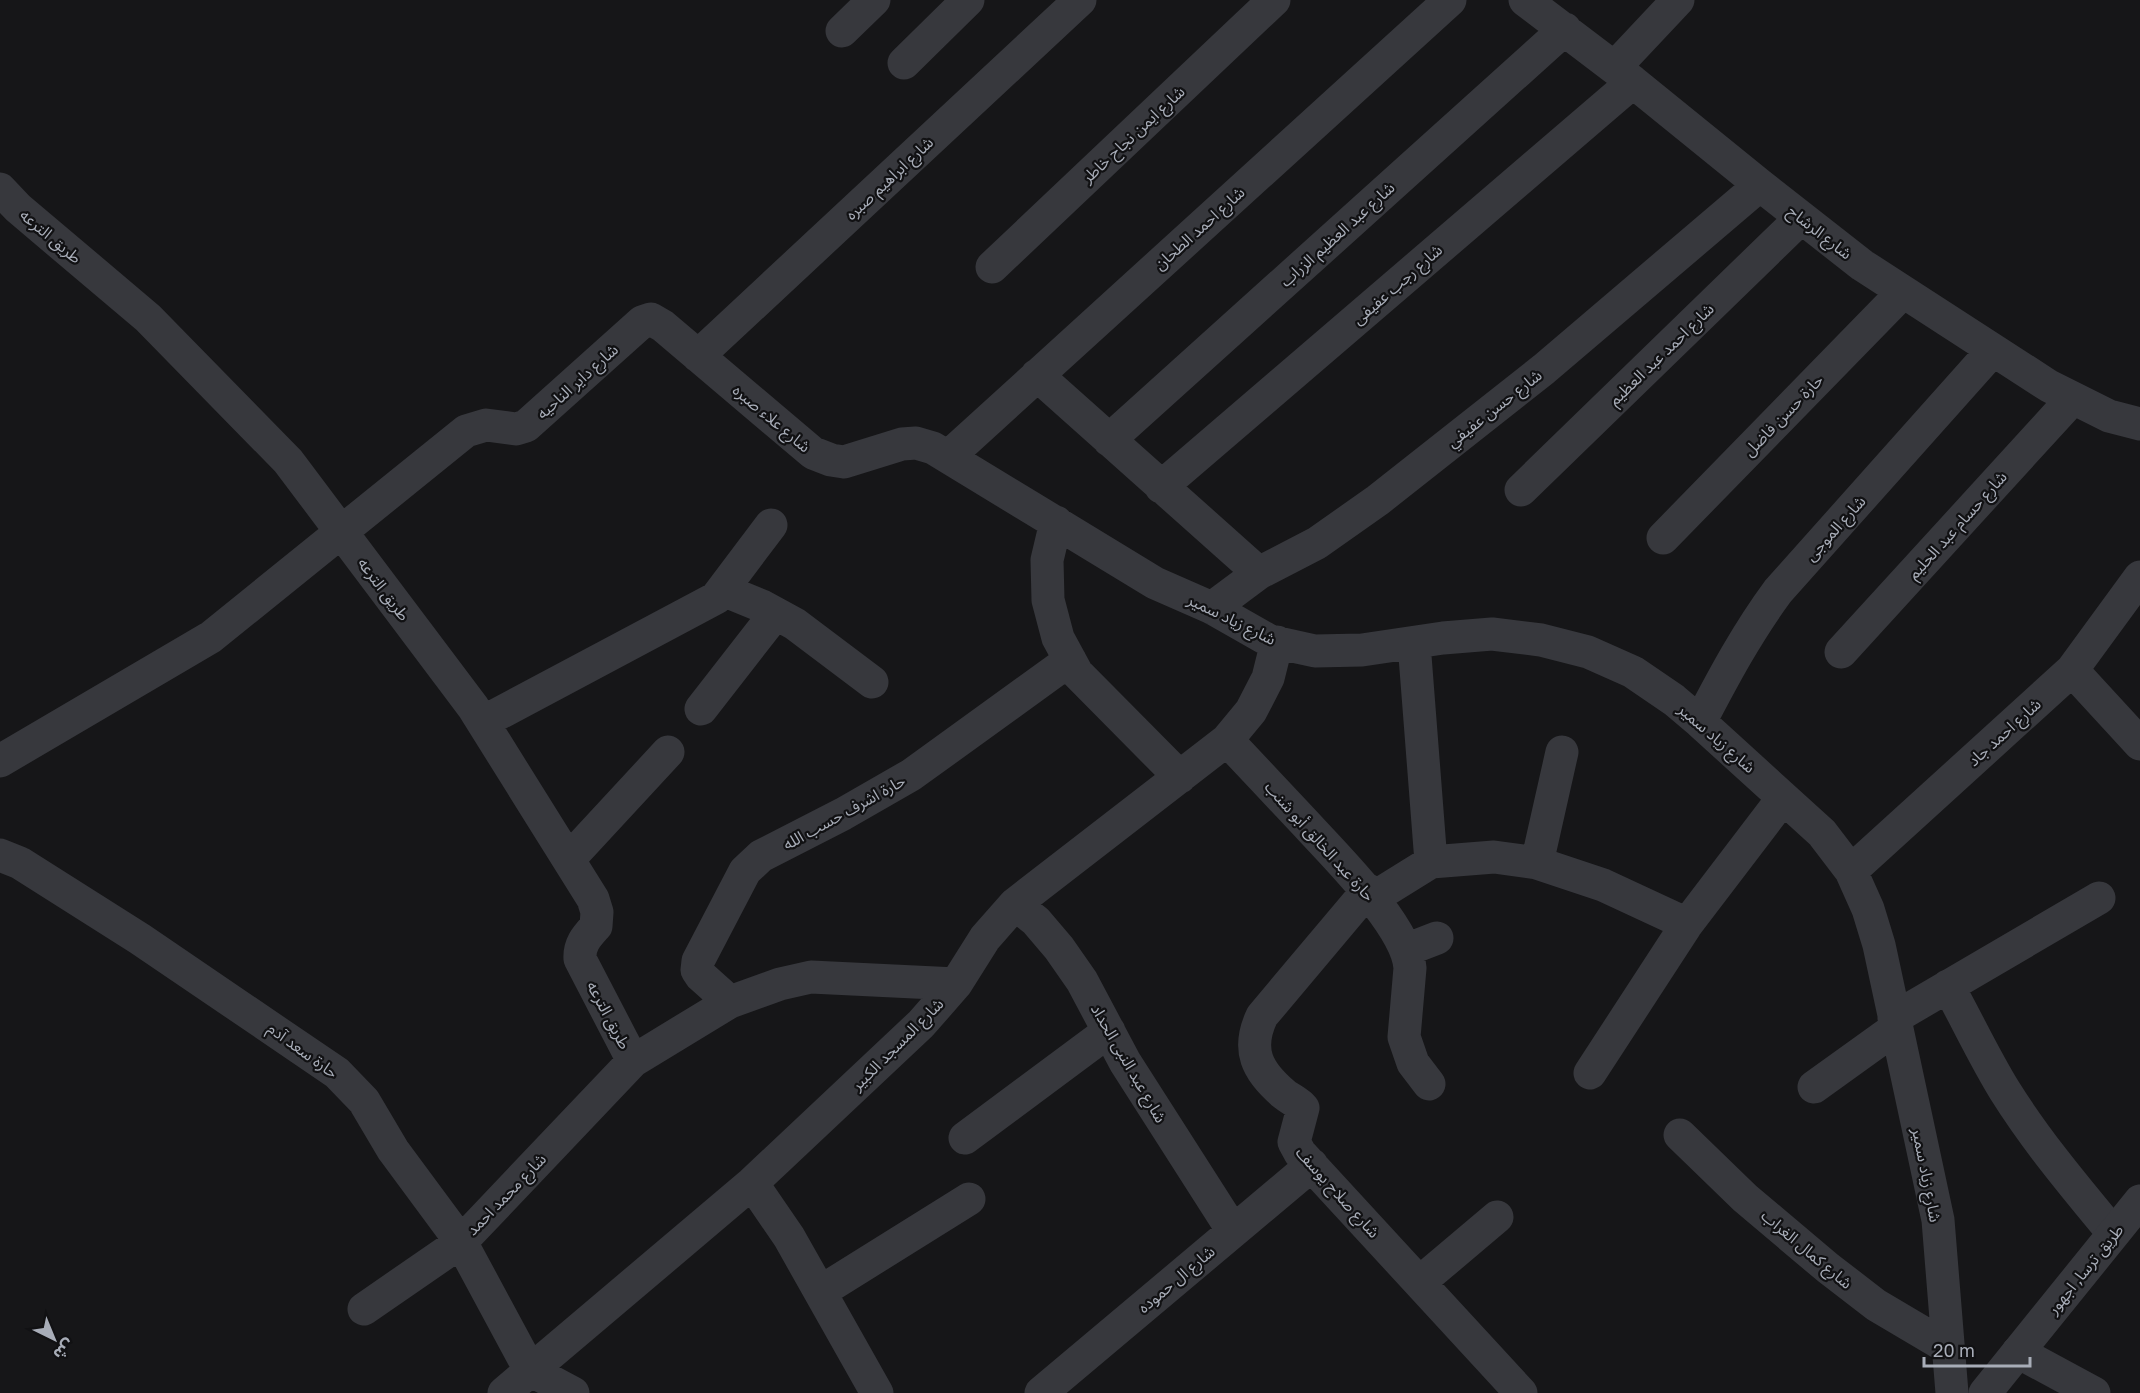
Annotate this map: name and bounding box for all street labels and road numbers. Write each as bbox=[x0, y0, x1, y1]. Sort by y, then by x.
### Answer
street label: شارع ايمن نجاح خاطر bbox=[1077, 81, 1191, 190]
street label: شارع ابراهيم صبره bbox=[841, 132, 939, 226]
street label: شارع عبد العظيم الزراب bbox=[1276, 177, 1400, 293]
street label: شارع احمد الطحان bbox=[1149, 182, 1251, 276]
street label: شارع الرشاح bbox=[1782, 201, 1856, 266]
street label: طريق الترعه bbox=[16, 205, 86, 268]
street label: شارع رجب عفيفى bbox=[1348, 239, 1448, 331]
street label: شارع احمد عبد العظيم bbox=[1604, 299, 1720, 412]
street label: شارع داير الناحيه bbox=[532, 339, 624, 425]
street label: شارع حسن عفيفي bbox=[1442, 365, 1548, 454]
street label: حارة حسن فاضل bbox=[1739, 370, 1827, 460]
street label: شارع علاء صبره bbox=[727, 380, 815, 459]
street label: شارع حسام عبد الحليم bbox=[1903, 467, 2013, 585]
street label: شارع الموجى bbox=[1800, 491, 1872, 567]
street label: طريق الترعه bbox=[353, 553, 414, 625]
street label: شارع زياد سمير bbox=[1182, 589, 1279, 652]
street label: شارع احمد جاد bbox=[1963, 694, 2047, 772]
street label: شارع زياد سمير bbox=[1672, 698, 1760, 779]
street label: حارة اشرف حسب الله bbox=[779, 770, 909, 854]
street label: حارة عبد الخالق أبو شنب bbox=[1260, 777, 1379, 906]
street label: طريق الترعه bbox=[582, 978, 635, 1053]
street label: شارع المسجد الكبير bbox=[846, 994, 950, 1097]
street label: شارع عبد النبى الحداد bbox=[1084, 1000, 1171, 1128]
street label: حارة سعد آدم bbox=[262, 1018, 342, 1085]
street label: شارع زياد سمير bbox=[1905, 1125, 1946, 1224]
street label: شارع صلاح يوسف bbox=[1290, 1142, 1384, 1244]
street label: شارع محمد احمد bbox=[462, 1149, 552, 1241]
street label: شارع كمال الغراب bbox=[1755, 1205, 1857, 1295]
street label: طريق ترسا, اجهور bbox=[2042, 1220, 2128, 1319]
street label: شارع ال حموده bbox=[1133, 1241, 1221, 1319]

